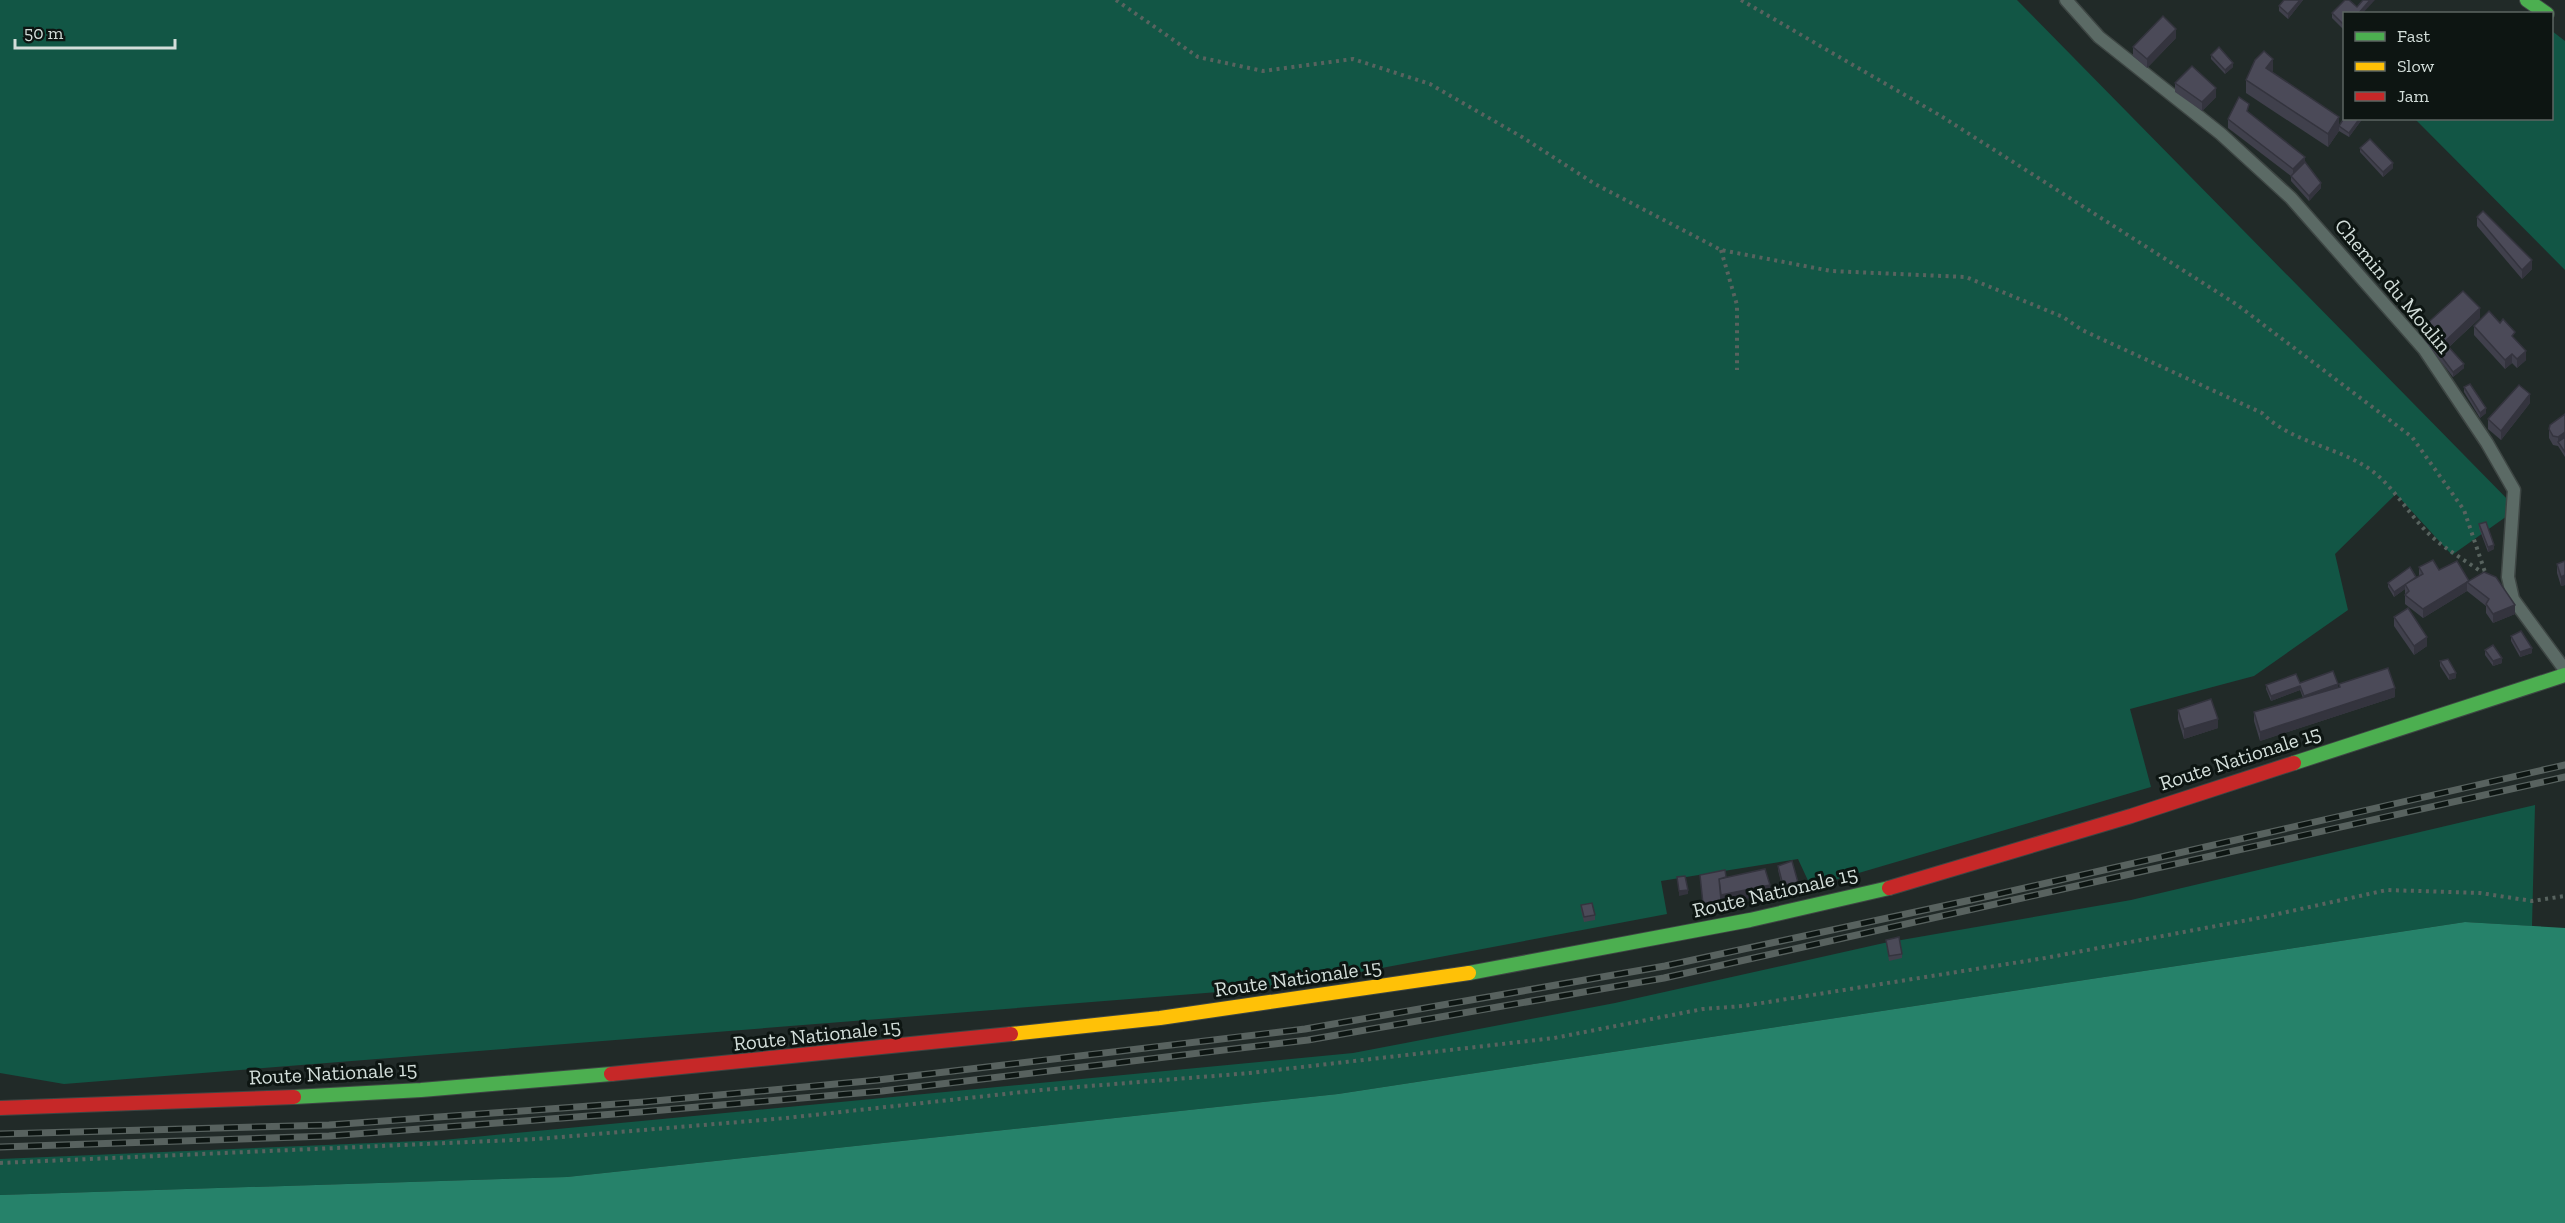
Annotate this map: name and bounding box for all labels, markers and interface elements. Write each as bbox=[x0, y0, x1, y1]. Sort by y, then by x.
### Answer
scale bar bbox=[15, 12, 176, 50]
legend bbox=[2343, 12, 2553, 120]
text: 50 m bbox=[24, 22, 64, 44]
text: Fast bbox=[2397, 25, 2430, 47]
text: Slow bbox=[2397, 55, 2434, 77]
text: Jam bbox=[2397, 85, 2429, 107]
street label: Chemin du Moulin bbox=[2330, 213, 2457, 358]
street label: Route Nationale 15 bbox=[2156, 720, 2324, 795]
street label: Route Nationale 15 bbox=[1690, 860, 1860, 923]
street label: Route Nationale 15 bbox=[1213, 953, 1383, 1002]
street label: Route Nationale 15 bbox=[732, 1013, 902, 1056]
street label: Route Nationale 15 bbox=[248, 1056, 418, 1089]

